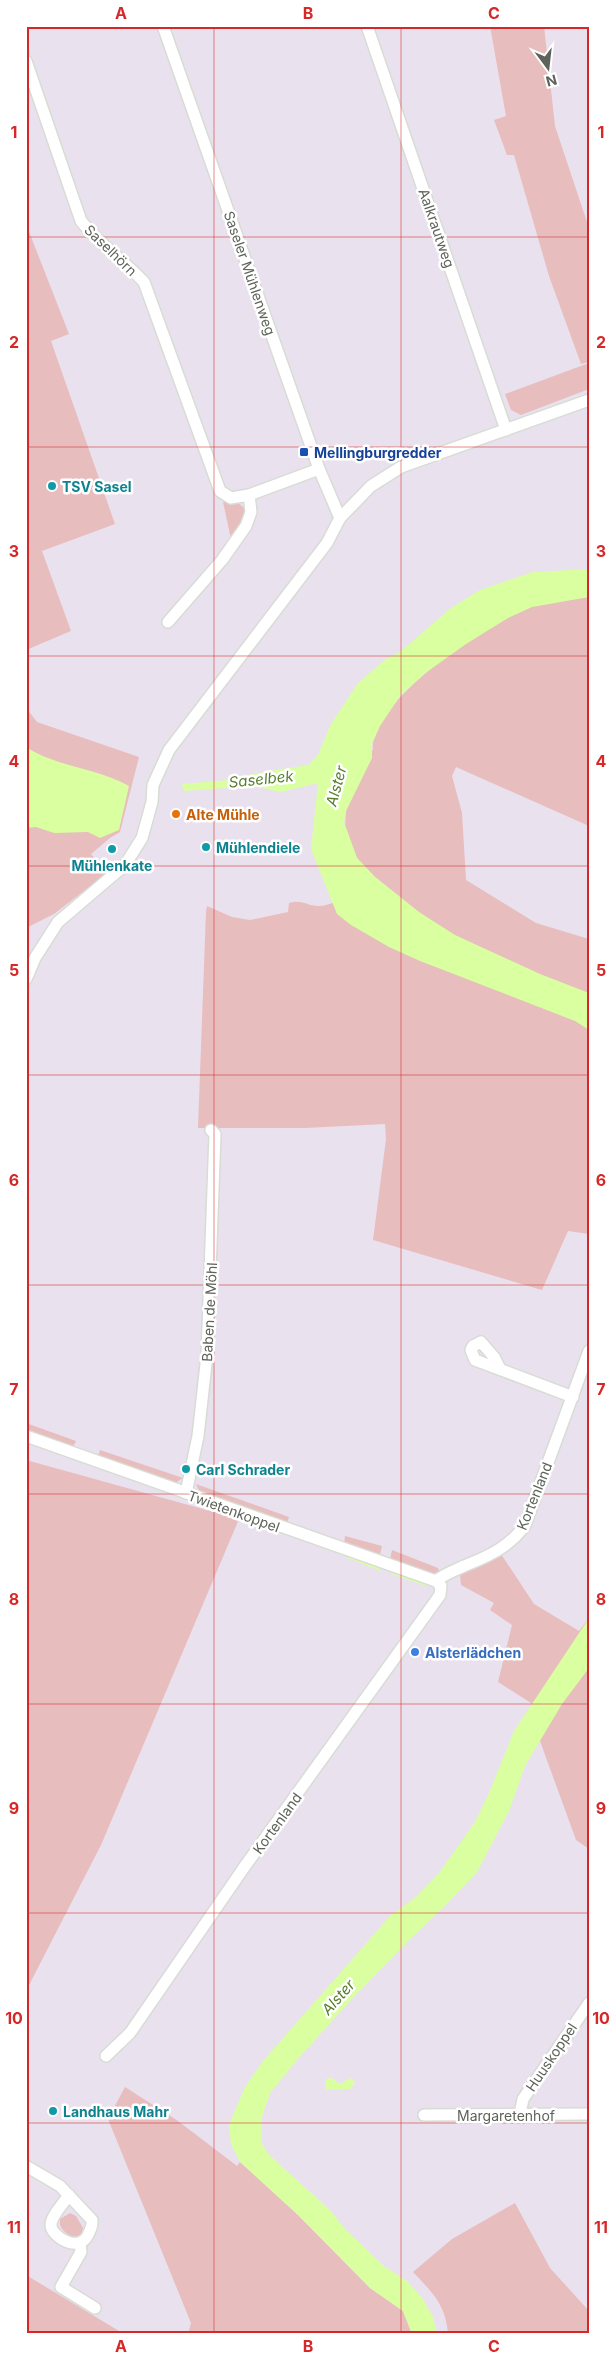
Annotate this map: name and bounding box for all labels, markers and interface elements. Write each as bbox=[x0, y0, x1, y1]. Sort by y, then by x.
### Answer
text: A bbox=[115, 3, 127, 23]
text: B bbox=[303, 3, 313, 23]
text: C bbox=[488, 3, 500, 23]
north arrow bbox=[522, 42, 572, 92]
text: N bbox=[544, 71, 559, 91]
text: 1 bbox=[11, 122, 17, 142]
text: 1 bbox=[598, 122, 604, 142]
street label: Aalkrautweg bbox=[415, 186, 459, 270]
street label: Saseler Mühlenweg bbox=[221, 209, 279, 337]
street label: Saselhörn bbox=[81, 221, 141, 279]
text: 2 bbox=[9, 332, 19, 352]
text: 2 bbox=[596, 332, 606, 352]
place label: Mellingburgredder bbox=[314, 444, 442, 461]
marker: Mellingburgredder bbox=[298, 446, 310, 458]
place label: TSV Sasel bbox=[62, 478, 132, 495]
marker: TSV Sasel bbox=[46, 480, 58, 492]
text: 3 bbox=[9, 541, 19, 561]
text: 3 bbox=[596, 541, 606, 561]
text: 4 bbox=[9, 751, 20, 771]
text: 4 bbox=[596, 751, 607, 771]
water label: Alster bbox=[321, 763, 351, 809]
water label: Saselbek bbox=[228, 766, 295, 792]
place label: Alte Mühle bbox=[186, 806, 260, 823]
marker: Alte Mühle bbox=[170, 808, 182, 820]
place label: Mühlendiele bbox=[216, 839, 300, 856]
marker: Mühlendiele bbox=[200, 841, 212, 853]
marker: Mühlenkate bbox=[106, 843, 118, 855]
place label: Mühlenkate bbox=[72, 857, 152, 874]
text: 5 bbox=[9, 960, 19, 980]
text: 5 bbox=[596, 960, 606, 980]
text: 6 bbox=[9, 1170, 19, 1190]
text: 6 bbox=[596, 1170, 606, 1190]
street label: Baben de Möhl bbox=[198, 1262, 220, 1362]
text: 7 bbox=[9, 1379, 19, 1399]
text: 7 bbox=[596, 1379, 606, 1399]
street label: Kortenland bbox=[513, 1460, 555, 1532]
place label: Carl Schrader bbox=[196, 1461, 290, 1478]
marker: Carl Schrader bbox=[180, 1463, 192, 1475]
street label: Twietenkoppel bbox=[186, 1487, 282, 1535]
text: 8 bbox=[9, 1589, 19, 1609]
text: 8 bbox=[596, 1589, 606, 1609]
place label: Alsterlädchen bbox=[425, 1644, 521, 1661]
marker: Alsterlädchen bbox=[409, 1646, 421, 1658]
street label: Kortenland bbox=[249, 1789, 305, 1857]
text: 9 bbox=[9, 1798, 19, 1818]
text: 9 bbox=[596, 1798, 606, 1818]
water label: Alster bbox=[317, 1975, 359, 2019]
text: 10 bbox=[5, 2008, 23, 2028]
text: 10 bbox=[592, 2008, 610, 2028]
street label: Huuskoppel bbox=[522, 2020, 580, 2094]
place label: Landhaus Mahr bbox=[63, 2103, 169, 2120]
marker: Landhaus Mahr bbox=[47, 2105, 59, 2117]
street label: Margaretenhof bbox=[457, 2107, 555, 2124]
text: 11 bbox=[7, 2217, 21, 2237]
text: 11 bbox=[594, 2217, 608, 2237]
text: A bbox=[115, 2336, 127, 2356]
text: B bbox=[303, 2336, 313, 2356]
text: C bbox=[488, 2336, 500, 2356]

